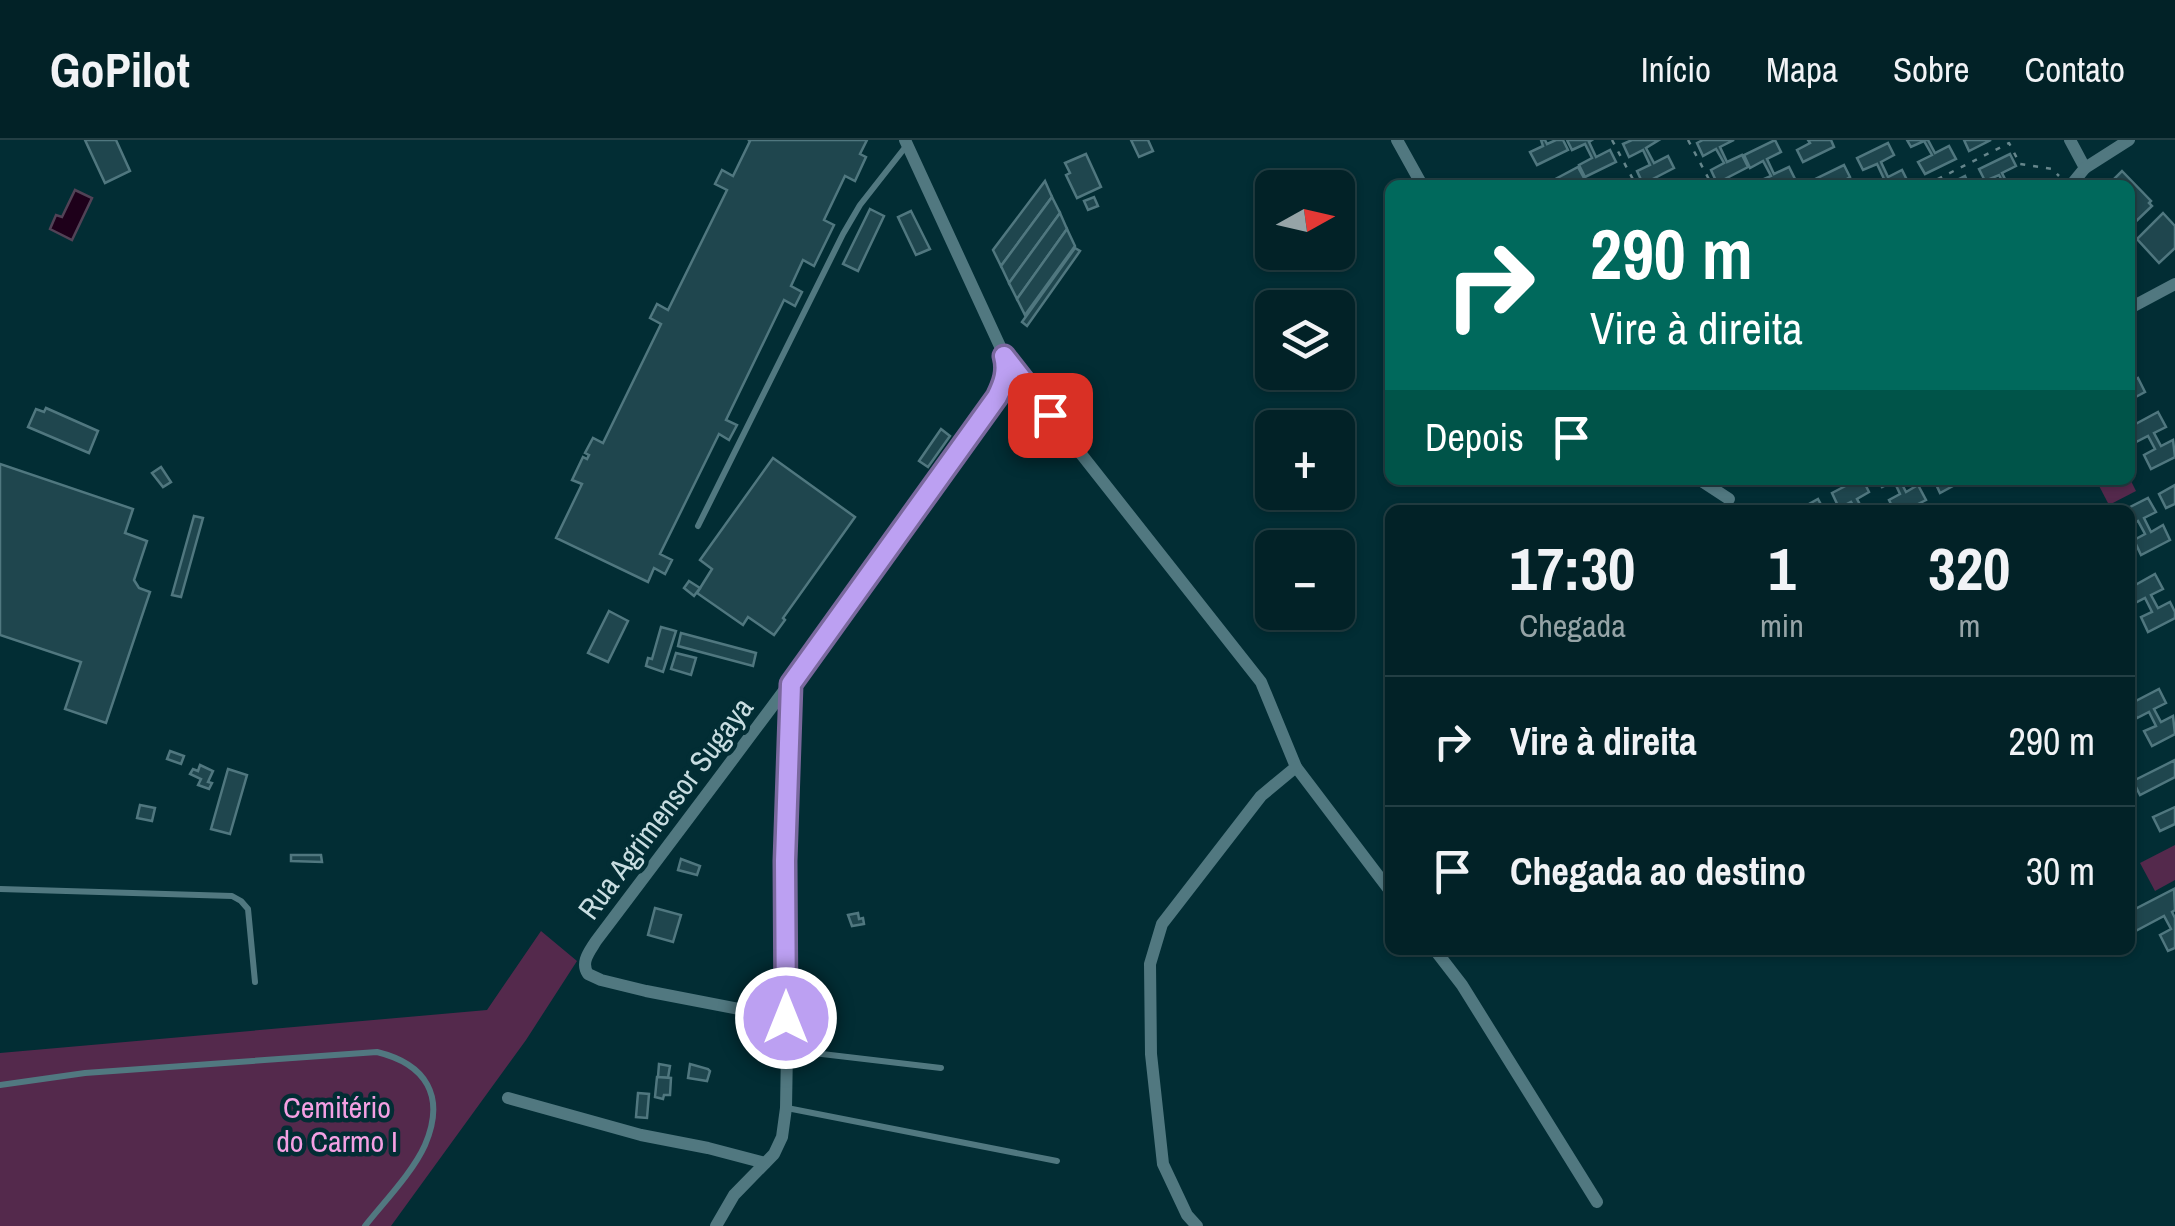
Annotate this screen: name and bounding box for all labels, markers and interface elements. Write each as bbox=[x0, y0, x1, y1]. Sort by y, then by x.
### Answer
text: GoPilot bbox=[50, 37, 190, 102]
text: Início bbox=[1641, 46, 1711, 93]
text: Mapa bbox=[1766, 46, 1838, 93]
text: Sobre bbox=[1893, 46, 1969, 93]
text: Contato bbox=[2024, 46, 2125, 93]
north arrow bbox=[1255, 170, 1355, 270]
map controls bbox=[1255, 170, 1355, 630]
text: 290 m bbox=[1590, 207, 1753, 301]
icon: right bbox=[1425, 220, 1555, 350]
button: layers bbox=[1255, 290, 1355, 390]
text: Vire à direita bbox=[1590, 297, 1803, 358]
pin bbox=[1008, 373, 1093, 458]
icon: arrive bbox=[1023, 388, 1078, 443]
button: + bbox=[1255, 410, 1355, 510]
icon: arrive bbox=[1544, 410, 1599, 465]
text: Depois bbox=[1425, 412, 1524, 463]
text: 17:30 bbox=[1510, 528, 1635, 609]
text: 1 bbox=[1768, 528, 1796, 609]
text: 320 bbox=[1928, 528, 2010, 609]
button: − bbox=[1255, 530, 1355, 630]
text: Chegada bbox=[1519, 604, 1626, 647]
text: min bbox=[1760, 604, 1804, 647]
text: m bbox=[1958, 604, 1980, 647]
street label: Rua Agrimensor Sugaya bbox=[568, 689, 762, 927]
icon: right bbox=[1425, 714, 1480, 769]
text: Vire à direita bbox=[1510, 716, 1697, 767]
text: 290 m bbox=[2008, 716, 2095, 767]
icon: arrive bbox=[1425, 844, 1480, 899]
text: Chegada ao destino bbox=[1510, 846, 1806, 897]
text: 30 m bbox=[2026, 846, 2095, 897]
position arrow bbox=[734, 966, 838, 1070]
park label: Cemitério do Carmo I bbox=[276, 1087, 398, 1161]

